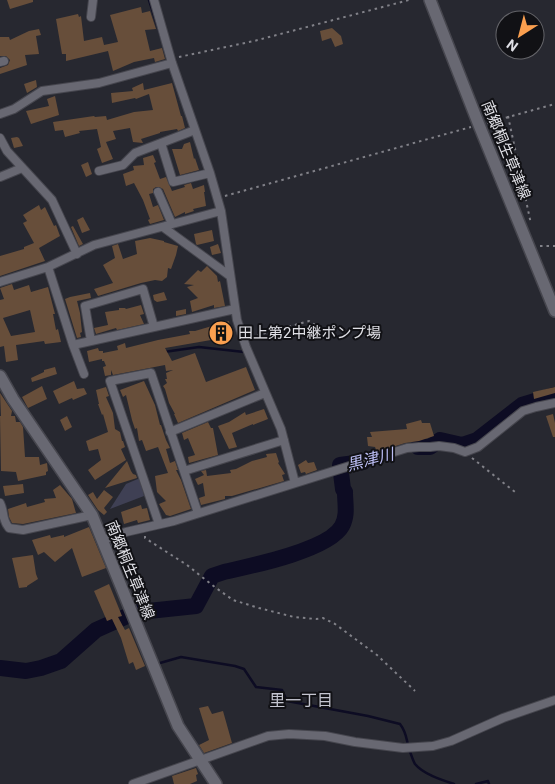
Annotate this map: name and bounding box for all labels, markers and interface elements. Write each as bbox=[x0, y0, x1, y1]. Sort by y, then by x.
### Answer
north arrow bbox=[495, 10, 545, 60]
text: N bbox=[504, 36, 521, 55]
street label: 南郷桐生草津線 bbox=[478, 98, 534, 202]
building icon: 田上第2中継ポンプ場 bbox=[208, 320, 234, 346]
place label: 田上第2中継ポンプ場 bbox=[238, 324, 381, 342]
water label: 黒津川 bbox=[345, 444, 398, 475]
street label: 南郷桐生草津線 bbox=[102, 518, 158, 622]
district label: 里一丁目 bbox=[269, 691, 333, 710]

